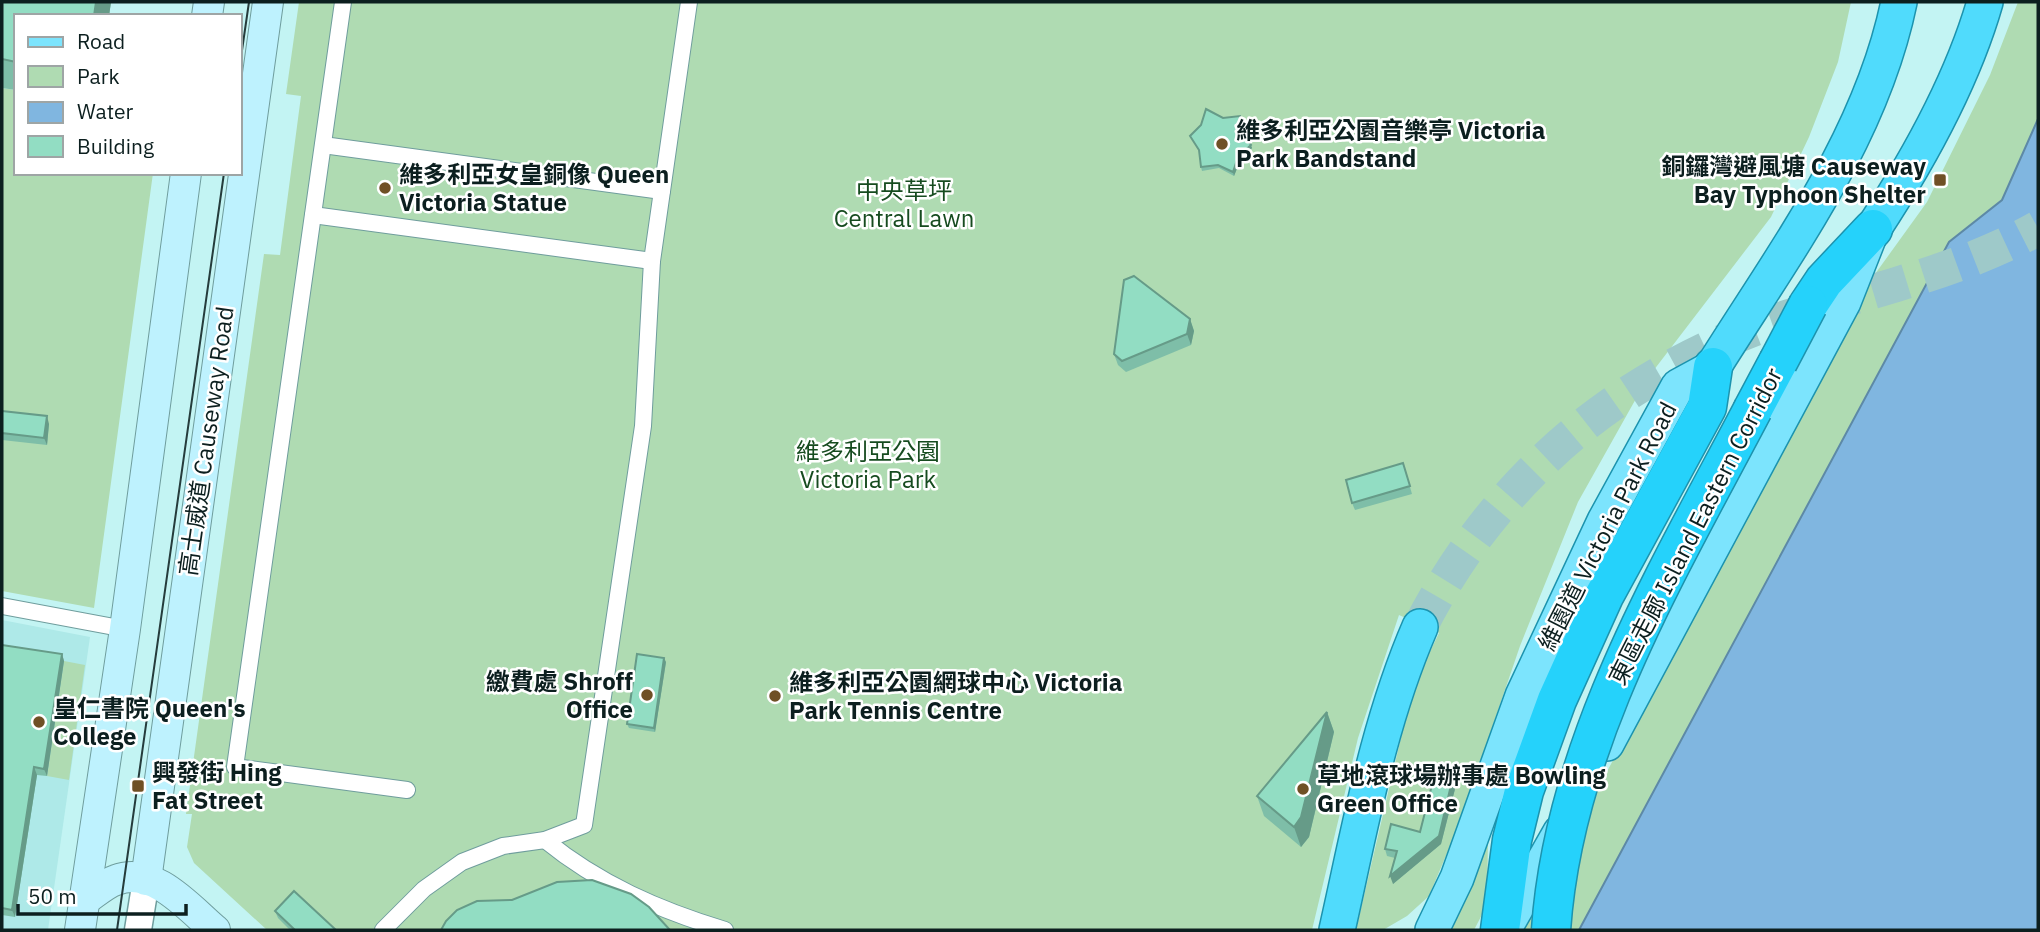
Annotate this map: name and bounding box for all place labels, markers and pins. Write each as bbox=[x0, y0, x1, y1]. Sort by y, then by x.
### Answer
place label: 維多利亞公園音樂亭 Victoria Park Bandstand bbox=[1236, 114, 1545, 174]
marker: 維多利亞公園音樂亭 Victoria Park Bandstand bbox=[1214, 136, 1230, 152]
place label: 銅鑼灣避風塘 Causeway Bay Typhoon Shelter bbox=[1661, 150, 1926, 210]
place label: 維多利亞女皇銅像 Queen Victoria Statue bbox=[399, 158, 669, 218]
marker: 銅鑼灣避風塘 Causeway Bay Typhoon Shelter bbox=[1932, 172, 1948, 188]
marker: 維多利亞女皇銅像 Queen Victoria Statue bbox=[377, 180, 393, 196]
place label: 繳費處 Shroff Office bbox=[486, 665, 633, 725]
place label: 維多利亞公園網球中心 Victoria Park Tennis Centre bbox=[789, 666, 1122, 726]
marker: 繳費處 Shroff Office bbox=[639, 687, 655, 703]
marker: 維多利亞公園網球中心 Victoria Park Tennis Centre bbox=[767, 688, 783, 704]
place label: 皇仁書院 Queen's College bbox=[53, 692, 246, 752]
marker: 皇仁書院 Queen's College bbox=[31, 714, 47, 730]
place label: 興發街 Hing Fat Street bbox=[152, 756, 282, 816]
place label: 草地滾球場辦事處 Bowling Green Office bbox=[1317, 759, 1607, 819]
marker: 興發街 Hing Fat Street bbox=[130, 778, 146, 794]
marker: 草地滾球場辦事處 Bowling Green Office bbox=[1295, 781, 1311, 797]

